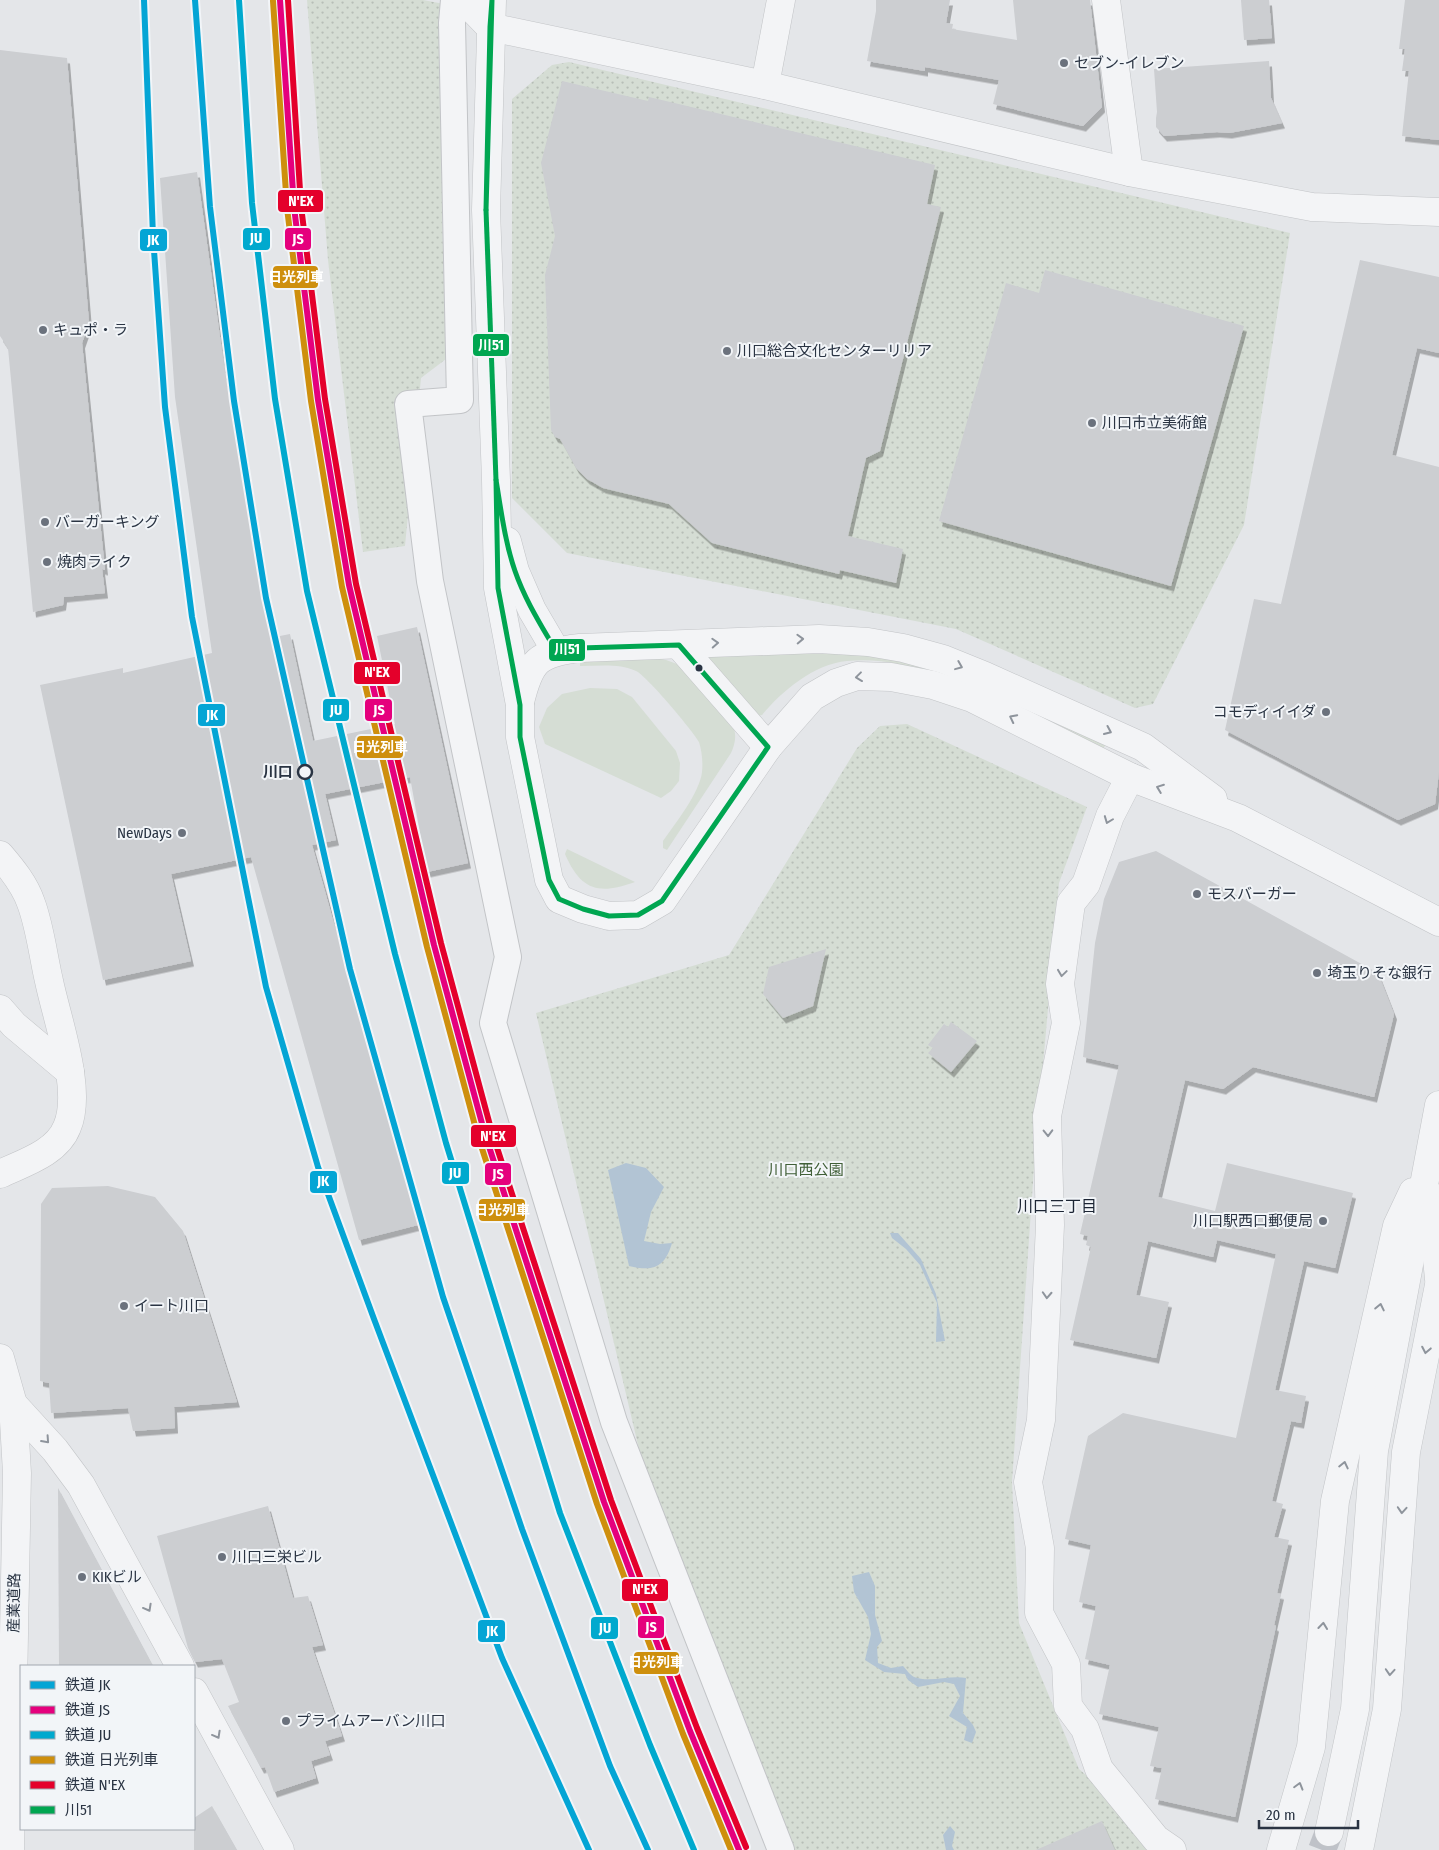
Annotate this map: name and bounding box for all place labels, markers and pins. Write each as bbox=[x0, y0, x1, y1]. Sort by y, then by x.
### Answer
place label: セブン-イレブン bbox=[1074, 54, 1185, 72]
marker: セブン-イレブン bbox=[1058, 57, 1070, 69]
place label: キュポ・ラ bbox=[53, 321, 128, 339]
marker: キュポ・ラ bbox=[37, 324, 49, 336]
place label: 川口総合文化センターリリア bbox=[737, 342, 932, 360]
marker: 川口総合文化センターリリア bbox=[721, 345, 733, 357]
place label: 川口市立美術館 bbox=[1102, 414, 1207, 432]
marker: 川口市立美術館 bbox=[1086, 417, 1098, 429]
place label: バーガーキング bbox=[55, 513, 160, 531]
marker: バーガーキング bbox=[39, 516, 51, 528]
place label: 焼肉ライク bbox=[57, 553, 132, 571]
marker: 焼肉ライク bbox=[41, 556, 53, 568]
unlabelled marker bbox=[694, 663, 704, 673]
place label: コモディイイダ bbox=[1213, 703, 1316, 721]
marker: コモディイイダ bbox=[1320, 706, 1332, 718]
place label: 川口 bbox=[263, 763, 293, 781]
marker: 川口 bbox=[297, 764, 313, 780]
place label: NewDays bbox=[117, 824, 172, 842]
marker: NewDays bbox=[176, 827, 188, 839]
place label: モスバーガー bbox=[1207, 885, 1297, 903]
marker: モスバーガー bbox=[1191, 888, 1203, 900]
place label: 埼玉りそな銀行 bbox=[1327, 964, 1432, 982]
marker: 埼玉りそな銀行 bbox=[1311, 967, 1323, 979]
place label: 川口駅西口郵便局 bbox=[1193, 1212, 1313, 1230]
marker: 川口駅西口郵便局 bbox=[1317, 1215, 1329, 1227]
place label: イート川口 bbox=[134, 1297, 209, 1315]
marker: イート川口 bbox=[118, 1300, 130, 1312]
place label: 川口三栄ビル bbox=[232, 1548, 322, 1566]
marker: 川口三栄ビル bbox=[216, 1551, 228, 1563]
place label: KIKビル bbox=[92, 1568, 142, 1586]
marker: KIKビル bbox=[76, 1571, 88, 1583]
place label: プライムアーバン川口 bbox=[296, 1712, 445, 1730]
marker: プライムアーバン川口 bbox=[280, 1715, 292, 1727]

